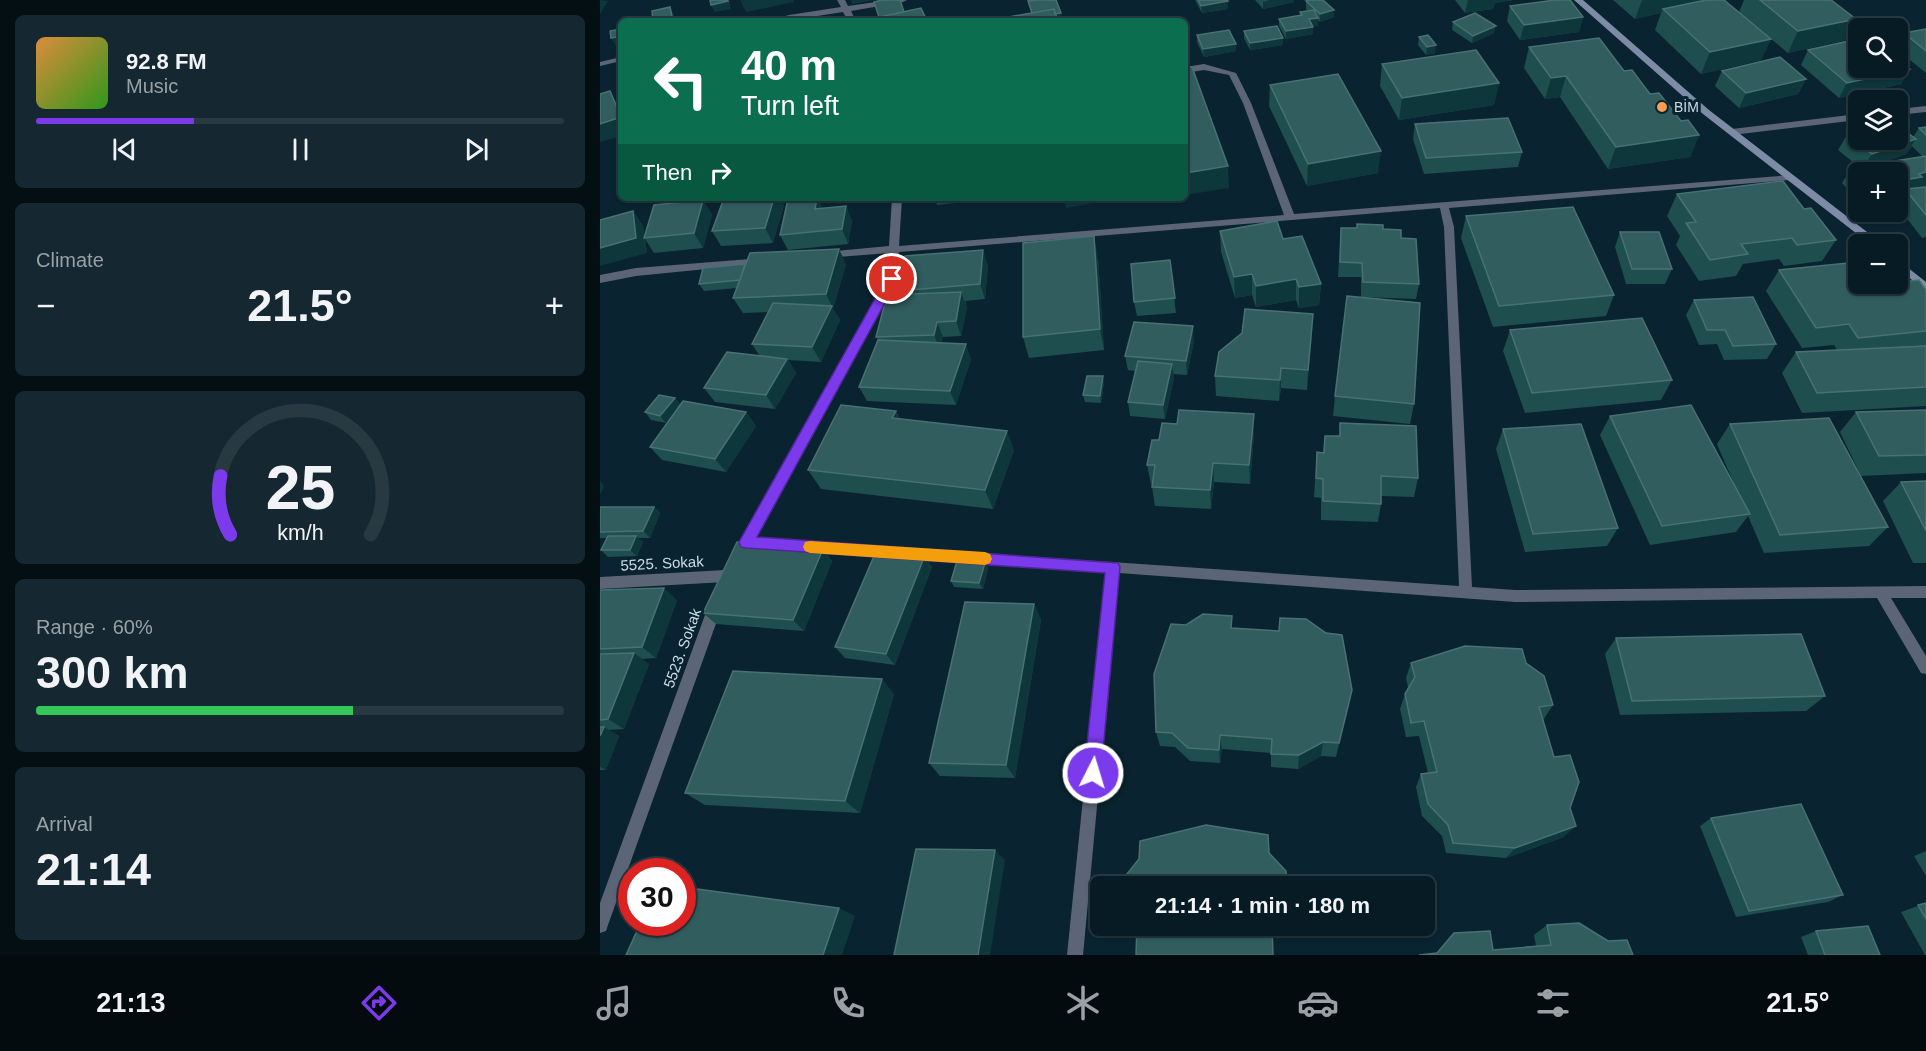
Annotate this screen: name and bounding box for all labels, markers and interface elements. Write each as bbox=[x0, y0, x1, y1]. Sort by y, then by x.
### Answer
map controls bbox=[1848, 18, 1908, 294]
button: search bbox=[1848, 18, 1908, 78]
icon: left bbox=[642, 42, 720, 120]
text: 40 m bbox=[741, 42, 837, 89]
text: 92.8 FM bbox=[126, 49, 207, 74]
text: Music bbox=[126, 75, 178, 97]
button: layers bbox=[1848, 90, 1908, 150]
text: Turn left bbox=[741, 91, 839, 121]
place label: BİM bbox=[1674, 98, 1699, 115]
marker: BİM bbox=[1655, 100, 1669, 114]
icon: previous bbox=[108, 133, 141, 166]
icon: pause bbox=[284, 133, 317, 166]
icon: next bbox=[460, 133, 493, 166]
icon: right bbox=[704, 156, 737, 189]
text: Then bbox=[642, 160, 692, 185]
button: + bbox=[1848, 162, 1908, 222]
button: − bbox=[1848, 234, 1908, 294]
text: Climate bbox=[36, 249, 104, 271]
pin bbox=[866, 253, 917, 304]
icon: arrive bbox=[875, 262, 908, 295]
text: 21.5° bbox=[247, 280, 353, 331]
text: − bbox=[36, 287, 55, 324]
text: + bbox=[545, 287, 564, 324]
text: 25 bbox=[265, 453, 335, 522]
text: km/h bbox=[277, 521, 323, 545]
street label: 5525. Sokak bbox=[620, 552, 705, 574]
street label: 5523. Sokak bbox=[660, 605, 704, 690]
text: Range · 60% bbox=[36, 616, 153, 638]
text: 300 km bbox=[36, 647, 189, 698]
position arrow bbox=[1061, 741, 1125, 805]
text: Arrival bbox=[36, 813, 93, 835]
text: 21:14 bbox=[36, 844, 151, 895]
speed limit sign: 30 bbox=[618, 858, 696, 936]
text: 21:14 · 1 min · 180 m bbox=[1155, 893, 1370, 918]
icon: directions bbox=[358, 982, 400, 1024]
icon: music bbox=[593, 982, 635, 1024]
icon: phone bbox=[827, 982, 869, 1024]
icon: climate bbox=[1062, 982, 1104, 1024]
icon: car bbox=[1297, 982, 1339, 1024]
icon: filters bbox=[1532, 982, 1574, 1024]
text: 21:13 bbox=[96, 988, 165, 1018]
text: 21.5° bbox=[1766, 988, 1830, 1018]

